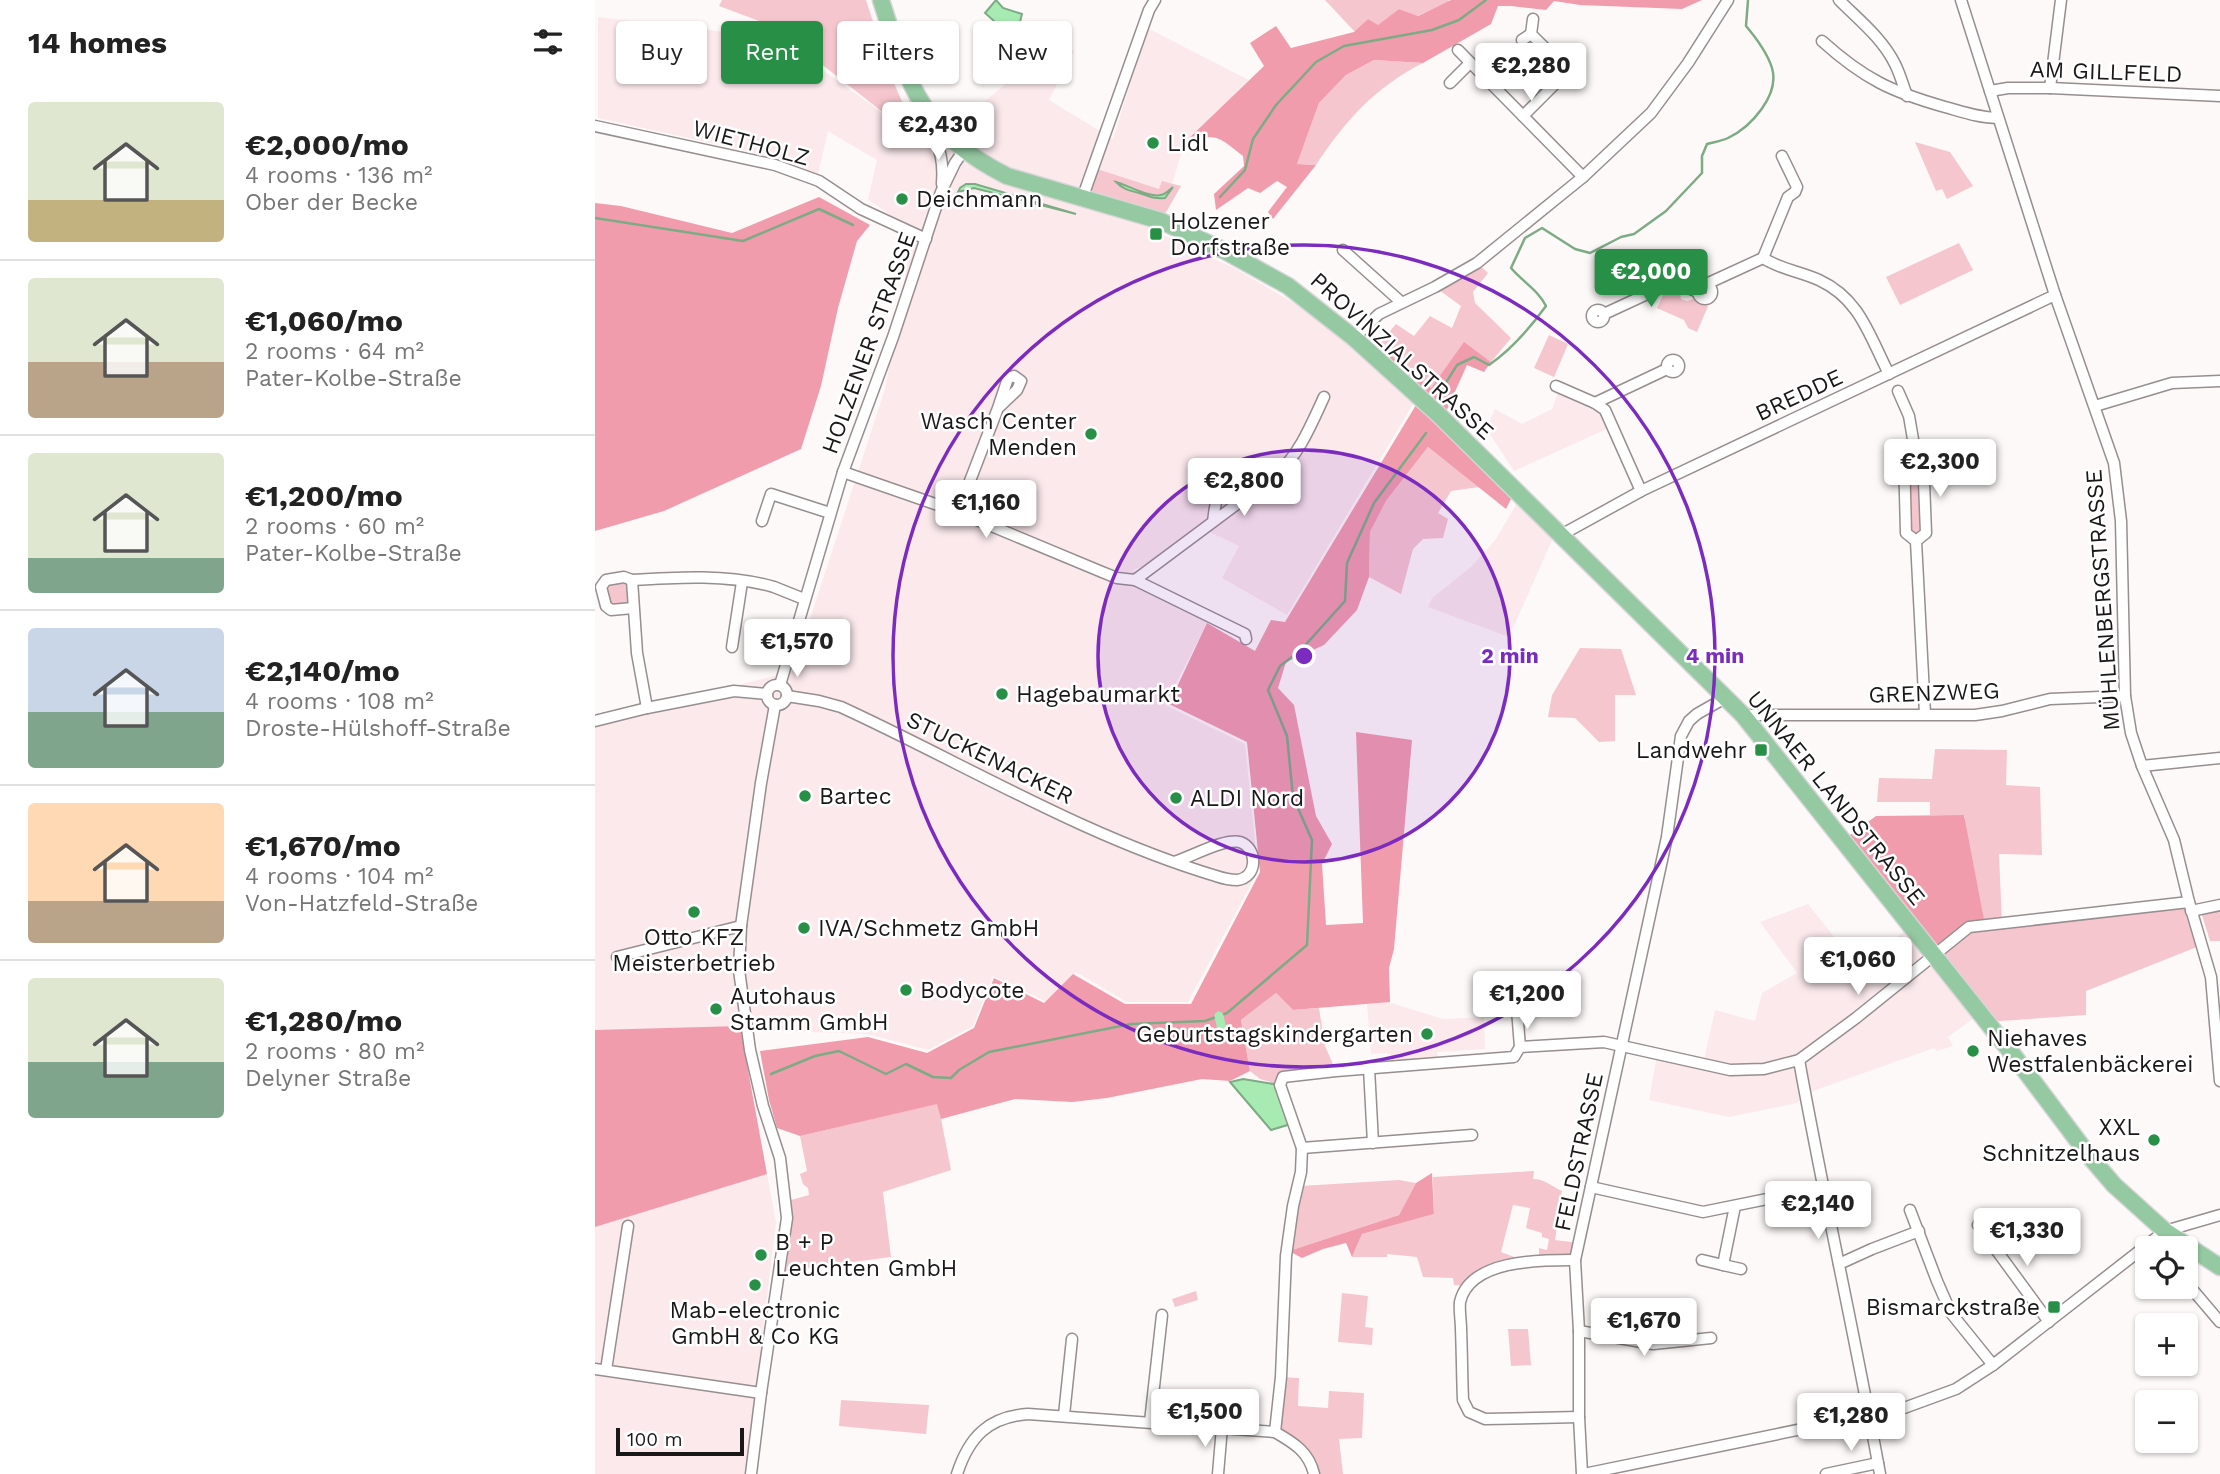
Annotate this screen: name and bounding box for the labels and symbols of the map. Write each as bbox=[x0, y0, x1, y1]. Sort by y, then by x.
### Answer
pin: €2,280 bbox=[1474, 43, 1588, 103]
street label: AM GILLFELD bbox=[2029, 56, 2183, 88]
pin: €2,430 bbox=[881, 102, 995, 162]
street label: WIETHOLZ bbox=[690, 114, 812, 172]
place label: Lidl bbox=[1167, 130, 1208, 157]
marker: Lidl bbox=[1145, 135, 1161, 151]
place label: Deichmann bbox=[916, 186, 1043, 213]
marker: Deichmann bbox=[894, 191, 910, 207]
place label: Holzener Dorfstraße bbox=[1170, 208, 1290, 261]
marker: Holzener Dorfstraße bbox=[1148, 226, 1164, 242]
street label: HOLZENER STRASSE bbox=[816, 228, 922, 458]
pin: €2,000 bbox=[1594, 250, 1708, 309]
street label: PROVINZIALSTRASSE bbox=[1305, 267, 1499, 445]
street label: BREDDE bbox=[1751, 363, 1847, 427]
place label: Wasch Center Menden bbox=[920, 408, 1077, 461]
marker: Wasch Center Menden bbox=[1083, 426, 1099, 442]
pin: €2,300 bbox=[1883, 440, 1997, 499]
pin: €2,800 bbox=[1187, 458, 1301, 518]
street label: MÜHLENBERGSTRASSE bbox=[2080, 468, 2126, 732]
pin: €1,160 bbox=[929, 480, 1043, 540]
pin: €1,570 bbox=[740, 620, 854, 679]
text: 2 min bbox=[1481, 643, 1539, 668]
text: 4 min bbox=[1686, 643, 1744, 668]
centre of rings bbox=[1292, 644, 1316, 668]
street label: GRENZWEG bbox=[1868, 677, 2000, 709]
place label: Hagebaumarkt bbox=[1016, 681, 1180, 708]
street label: UNNAER LANDSTRASSE bbox=[1741, 685, 1931, 911]
marker: Hagebaumarkt bbox=[994, 686, 1010, 702]
street label: STUCKENACKER bbox=[902, 706, 1078, 810]
place label: Landwehr bbox=[1636, 737, 1747, 764]
marker: Landwehr bbox=[1753, 742, 1769, 758]
place label: Bartec bbox=[819, 783, 892, 810]
place label: ALDI Nord bbox=[1190, 785, 1304, 812]
marker: Bartec bbox=[797, 788, 813, 804]
marker: ALDI Nord bbox=[1168, 790, 1184, 806]
marker: Otto KFZ Meisterbetrieb bbox=[686, 904, 702, 920]
place label: IVA/Schmetz GmbH bbox=[818, 915, 1039, 942]
marker: IVA/Schmetz GmbH bbox=[796, 920, 812, 936]
place label: Otto KFZ Meisterbetrieb bbox=[612, 924, 776, 977]
pin: €1,060 bbox=[1801, 937, 1915, 997]
pin: €1,200 bbox=[1470, 972, 1584, 1031]
place label: Bodycote bbox=[920, 977, 1025, 1004]
marker: Bodycote bbox=[898, 982, 914, 998]
place label: Autohaus Stamm GmbH bbox=[730, 983, 889, 1036]
marker: Autohaus Stamm GmbH bbox=[708, 1001, 724, 1017]
place label: Geburtstagskindergarten bbox=[1136, 1021, 1413, 1048]
place label: Niehaves Westfalenbäckerei bbox=[1987, 1025, 2193, 1078]
marker: Geburtstagskindergarten bbox=[1419, 1026, 1435, 1042]
marker: Niehaves Westfalenbäckerei bbox=[1965, 1043, 1981, 1059]
street label: FELDSTRASSE bbox=[1549, 1070, 1609, 1234]
place label: XXL Schnitzelhaus bbox=[1982, 1114, 2140, 1167]
marker: XXL Schnitzelhaus bbox=[2146, 1132, 2162, 1148]
pin: €2,140 bbox=[1761, 1182, 1875, 1241]
pin: €1,330 bbox=[1970, 1208, 2084, 1268]
place label: B + P Leuchten GmbH bbox=[775, 1229, 957, 1282]
marker: B + P Leuchten GmbH bbox=[753, 1247, 769, 1263]
marker: Mab-electronic GmbH & Co KG bbox=[747, 1277, 763, 1293]
place label: Bismarckstraße bbox=[1866, 1294, 2040, 1321]
place label: Mab-electronic GmbH & Co KG bbox=[670, 1297, 840, 1350]
pin: €1,670 bbox=[1587, 1298, 1701, 1358]
marker: Bismarckstraße bbox=[2046, 1299, 2062, 1315]
pin: €1,500 bbox=[1148, 1390, 1262, 1449]
pin: €1,280 bbox=[1794, 1394, 1908, 1453]
scale bar bbox=[616, 1425, 744, 1457]

